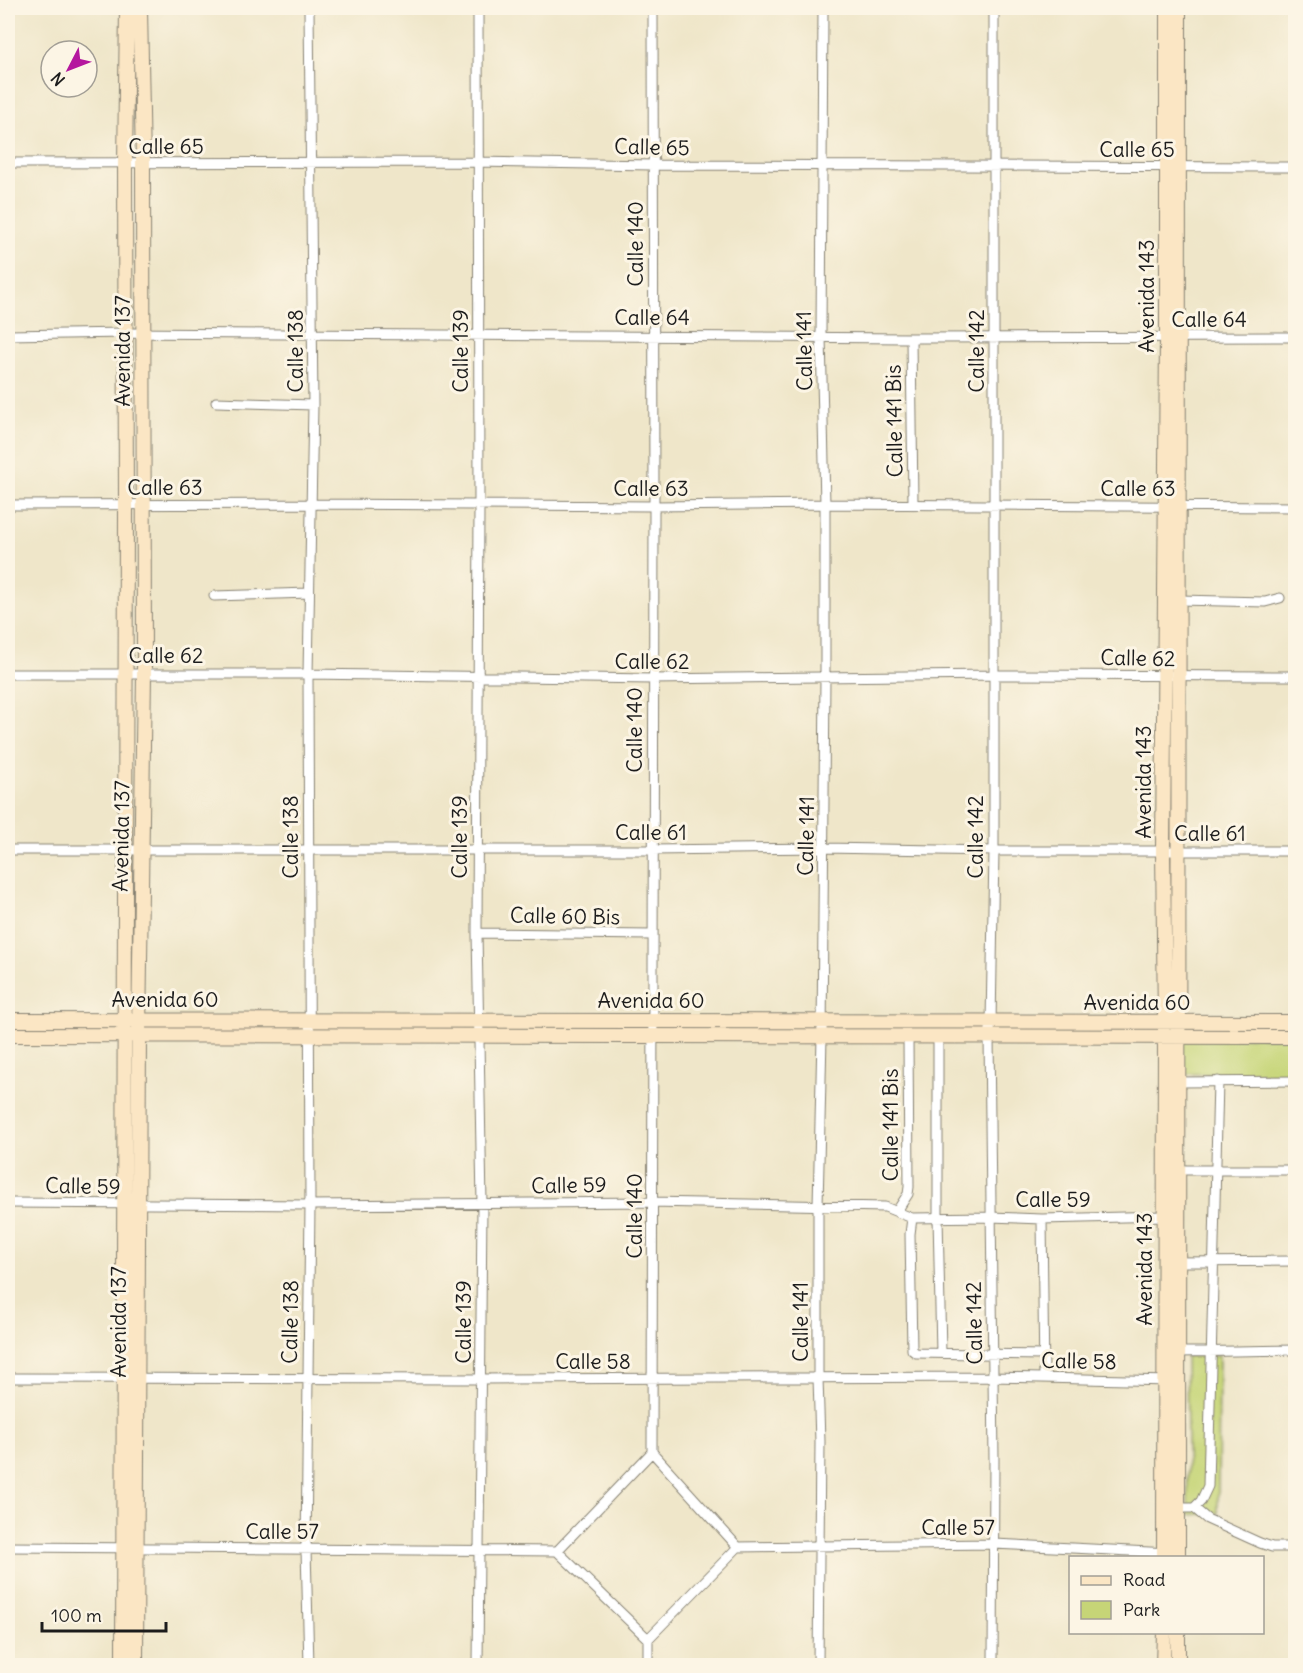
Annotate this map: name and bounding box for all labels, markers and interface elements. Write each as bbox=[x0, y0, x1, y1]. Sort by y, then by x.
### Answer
north arrow bbox=[39, 39, 99, 99]
text: N bbox=[47, 68, 69, 90]
street label: Calle 65 bbox=[128, 133, 204, 160]
street label: Calle 65 bbox=[614, 133, 690, 161]
street label: Calle 65 bbox=[1099, 136, 1175, 163]
street label: Calle 140 bbox=[622, 201, 649, 287]
street label: Avenida 143 bbox=[1133, 239, 1160, 353]
street label: Avenida 137 bbox=[109, 295, 136, 407]
street label: Calle 64 bbox=[614, 304, 690, 331]
street label: Calle 64 bbox=[1171, 306, 1247, 333]
street label: Calle 138 bbox=[282, 309, 309, 393]
street label: Calle 139 bbox=[447, 309, 474, 393]
street label: Calle 142 bbox=[963, 309, 990, 393]
street label: Calle 141 bbox=[790, 311, 818, 391]
street label: Calle 141 Bis bbox=[880, 364, 908, 478]
street label: Calle 63 bbox=[127, 474, 203, 501]
street label: Calle 63 bbox=[613, 475, 689, 502]
street label: Calle 63 bbox=[1100, 475, 1176, 502]
street label: Calle 62 bbox=[129, 642, 204, 669]
street label: Calle 62 bbox=[1100, 644, 1176, 672]
street label: Calle 62 bbox=[615, 648, 690, 675]
street label: Calle 140 bbox=[621, 687, 648, 773]
street label: Avenida 143 bbox=[1130, 725, 1157, 839]
street label: Avenida 137 bbox=[107, 780, 135, 892]
street label: Calle 138 bbox=[277, 795, 304, 879]
street label: Calle 139 bbox=[446, 795, 473, 879]
street label: Calle 142 bbox=[962, 795, 989, 879]
street label: Calle 141 bbox=[792, 796, 820, 876]
street label: Calle 61 bbox=[615, 819, 687, 846]
street label: Calle 61 bbox=[1174, 820, 1246, 847]
street label: Calle 60 Bis bbox=[510, 902, 620, 930]
street label: Avenida 60 bbox=[112, 986, 219, 1013]
street label: Avenida 60 bbox=[598, 987, 705, 1014]
street label: Avenida 60 bbox=[1084, 989, 1191, 1016]
street label: Calle 141 Bis bbox=[877, 1069, 904, 1181]
street label: Calle 59 bbox=[531, 1171, 607, 1199]
street label: Calle 59 bbox=[45, 1172, 121, 1200]
street label: Calle 140 bbox=[621, 1173, 648, 1259]
street label: Calle 59 bbox=[1015, 1186, 1091, 1213]
street label: Avenida 143 bbox=[1131, 1212, 1158, 1326]
street label: Avenida 137 bbox=[105, 1266, 132, 1378]
street label: Calle 138 bbox=[276, 1280, 304, 1364]
street label: Calle 139 bbox=[450, 1280, 477, 1364]
street label: Calle 142 bbox=[960, 1281, 988, 1365]
street label: Calle 141 bbox=[787, 1282, 814, 1362]
street label: Calle 58 bbox=[1041, 1347, 1117, 1375]
street label: Calle 58 bbox=[555, 1348, 631, 1375]
street label: Calle 57 bbox=[921, 1514, 995, 1541]
street label: Calle 57 bbox=[245, 1518, 319, 1545]
legend bbox=[1069, 1556, 1264, 1634]
text: Road bbox=[1123, 1568, 1166, 1591]
scale bar bbox=[42, 1595, 166, 1633]
text: Park bbox=[1123, 1598, 1160, 1621]
text: 100 m bbox=[51, 1604, 102, 1627]

